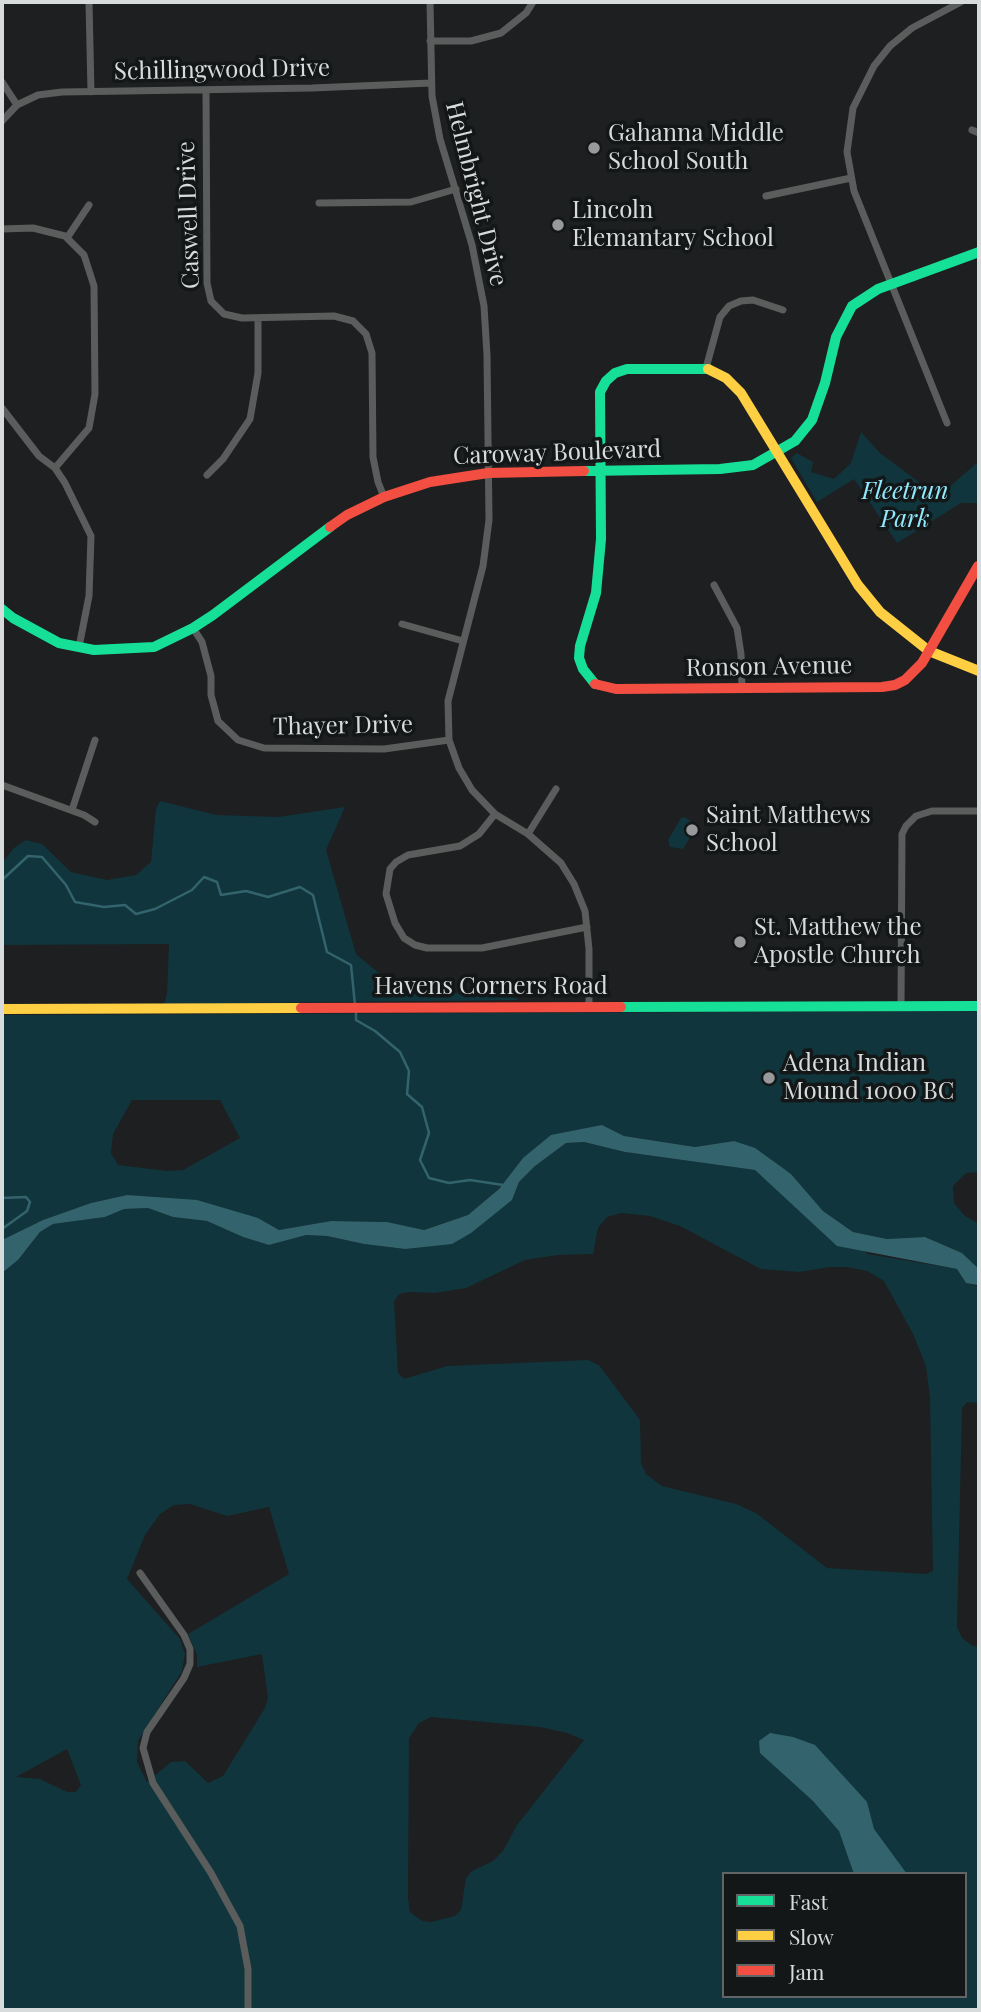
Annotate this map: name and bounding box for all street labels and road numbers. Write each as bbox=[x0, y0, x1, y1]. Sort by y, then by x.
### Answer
street label: Schillingwood Drive bbox=[114, 54, 330, 86]
street label: Helmbright Drive bbox=[439, 99, 513, 289]
street label: Caswell Drive bbox=[172, 141, 206, 289]
street label: Caroway Boulevard bbox=[452, 435, 662, 471]
street label: Ronson Avenue bbox=[686, 651, 852, 683]
street label: Thayer Drive bbox=[273, 710, 413, 742]
street label: Havens Corners Road bbox=[374, 973, 608, 1001]

